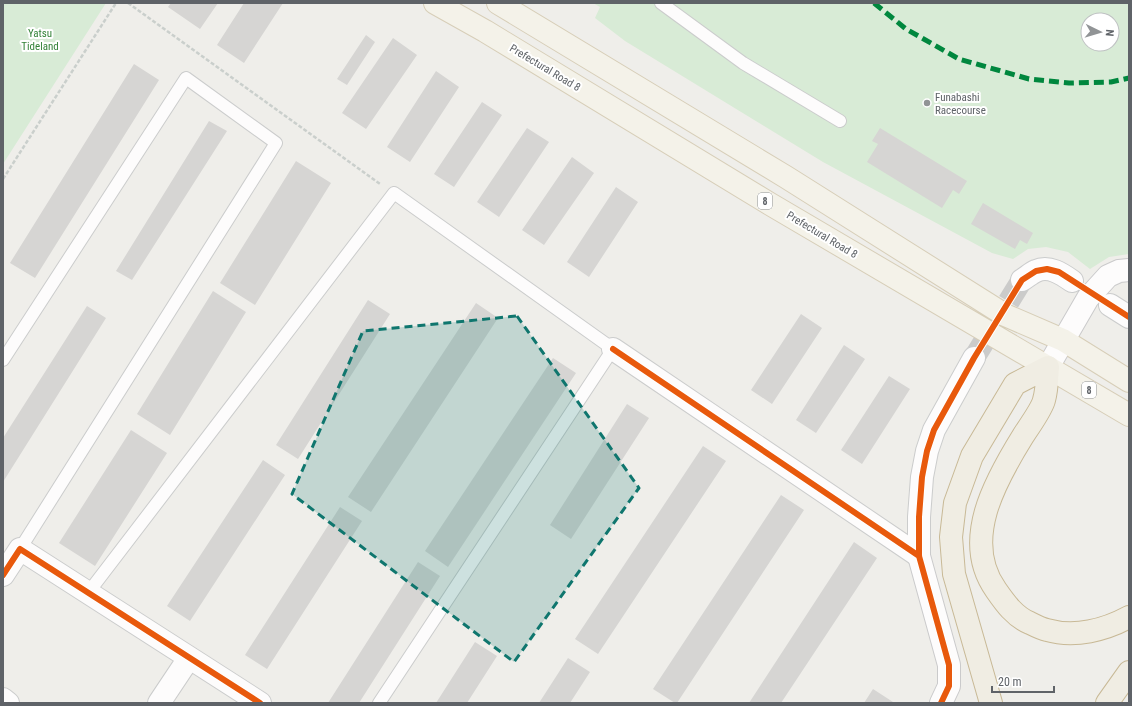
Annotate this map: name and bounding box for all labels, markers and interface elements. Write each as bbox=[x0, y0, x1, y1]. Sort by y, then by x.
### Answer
north arrow bbox=[1080, 12, 1120, 52]
park label: Yatsu Tideland bbox=[21, 27, 59, 53]
text: N bbox=[1103, 29, 1116, 37]
street label: Prefectural Road 8 bbox=[507, 42, 583, 94]
place label: Funabashi Racecourse bbox=[935, 91, 986, 117]
marker: Funabashi Racecourse bbox=[922, 98, 932, 108]
road number: 8 bbox=[758, 193, 772, 209]
street label: Prefectural Road 8 bbox=[784, 209, 860, 261]
road number: 8 bbox=[1082, 382, 1096, 398]
scale bar bbox=[992, 668, 1054, 694]
text: 20 m bbox=[998, 675, 1022, 689]

